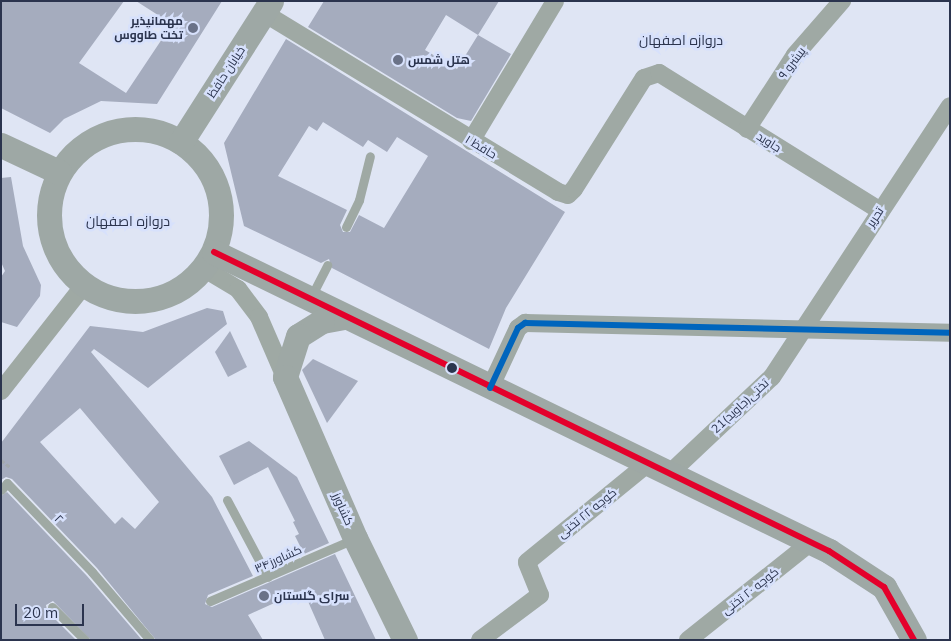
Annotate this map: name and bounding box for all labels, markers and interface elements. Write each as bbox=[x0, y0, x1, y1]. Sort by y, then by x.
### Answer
place label: مهمانپذیر تخت طاووس bbox=[114, 14, 183, 42]
marker: مهمانپذیر تخت طاووس bbox=[187, 22, 199, 34]
district label: دروازه اصفهان bbox=[639, 32, 723, 48]
street label: خیابان حافظ bbox=[204, 43, 248, 101]
street label: پیشرو ۹ bbox=[775, 44, 809, 82]
place label: هتل شمس bbox=[408, 53, 470, 67]
marker: هتل شمس bbox=[392, 54, 404, 66]
street label: جاوید bbox=[754, 129, 784, 155]
street label: حافظ ۱ bbox=[463, 132, 499, 162]
street label: تحریر bbox=[863, 204, 887, 230]
district label: دروازه اصفهان bbox=[86, 213, 170, 229]
unlabelled marker bbox=[447, 363, 457, 373]
street label: 21تختی(جاوید) bbox=[708, 376, 772, 436]
street label: کوچه ۲۲ تختی bbox=[555, 485, 619, 541]
street label: کشاورز bbox=[329, 490, 357, 528]
street label: ۲ bbox=[52, 512, 66, 526]
street label: کشاورز۳۴ bbox=[252, 542, 304, 576]
street label: کوچه ۲۰ تختی bbox=[719, 564, 781, 618]
place label: سرای گلستان bbox=[274, 589, 349, 603]
marker: سرای گلستان bbox=[258, 590, 270, 602]
scale bar bbox=[18, 594, 86, 626]
text: 20 m bbox=[23, 603, 58, 622]

